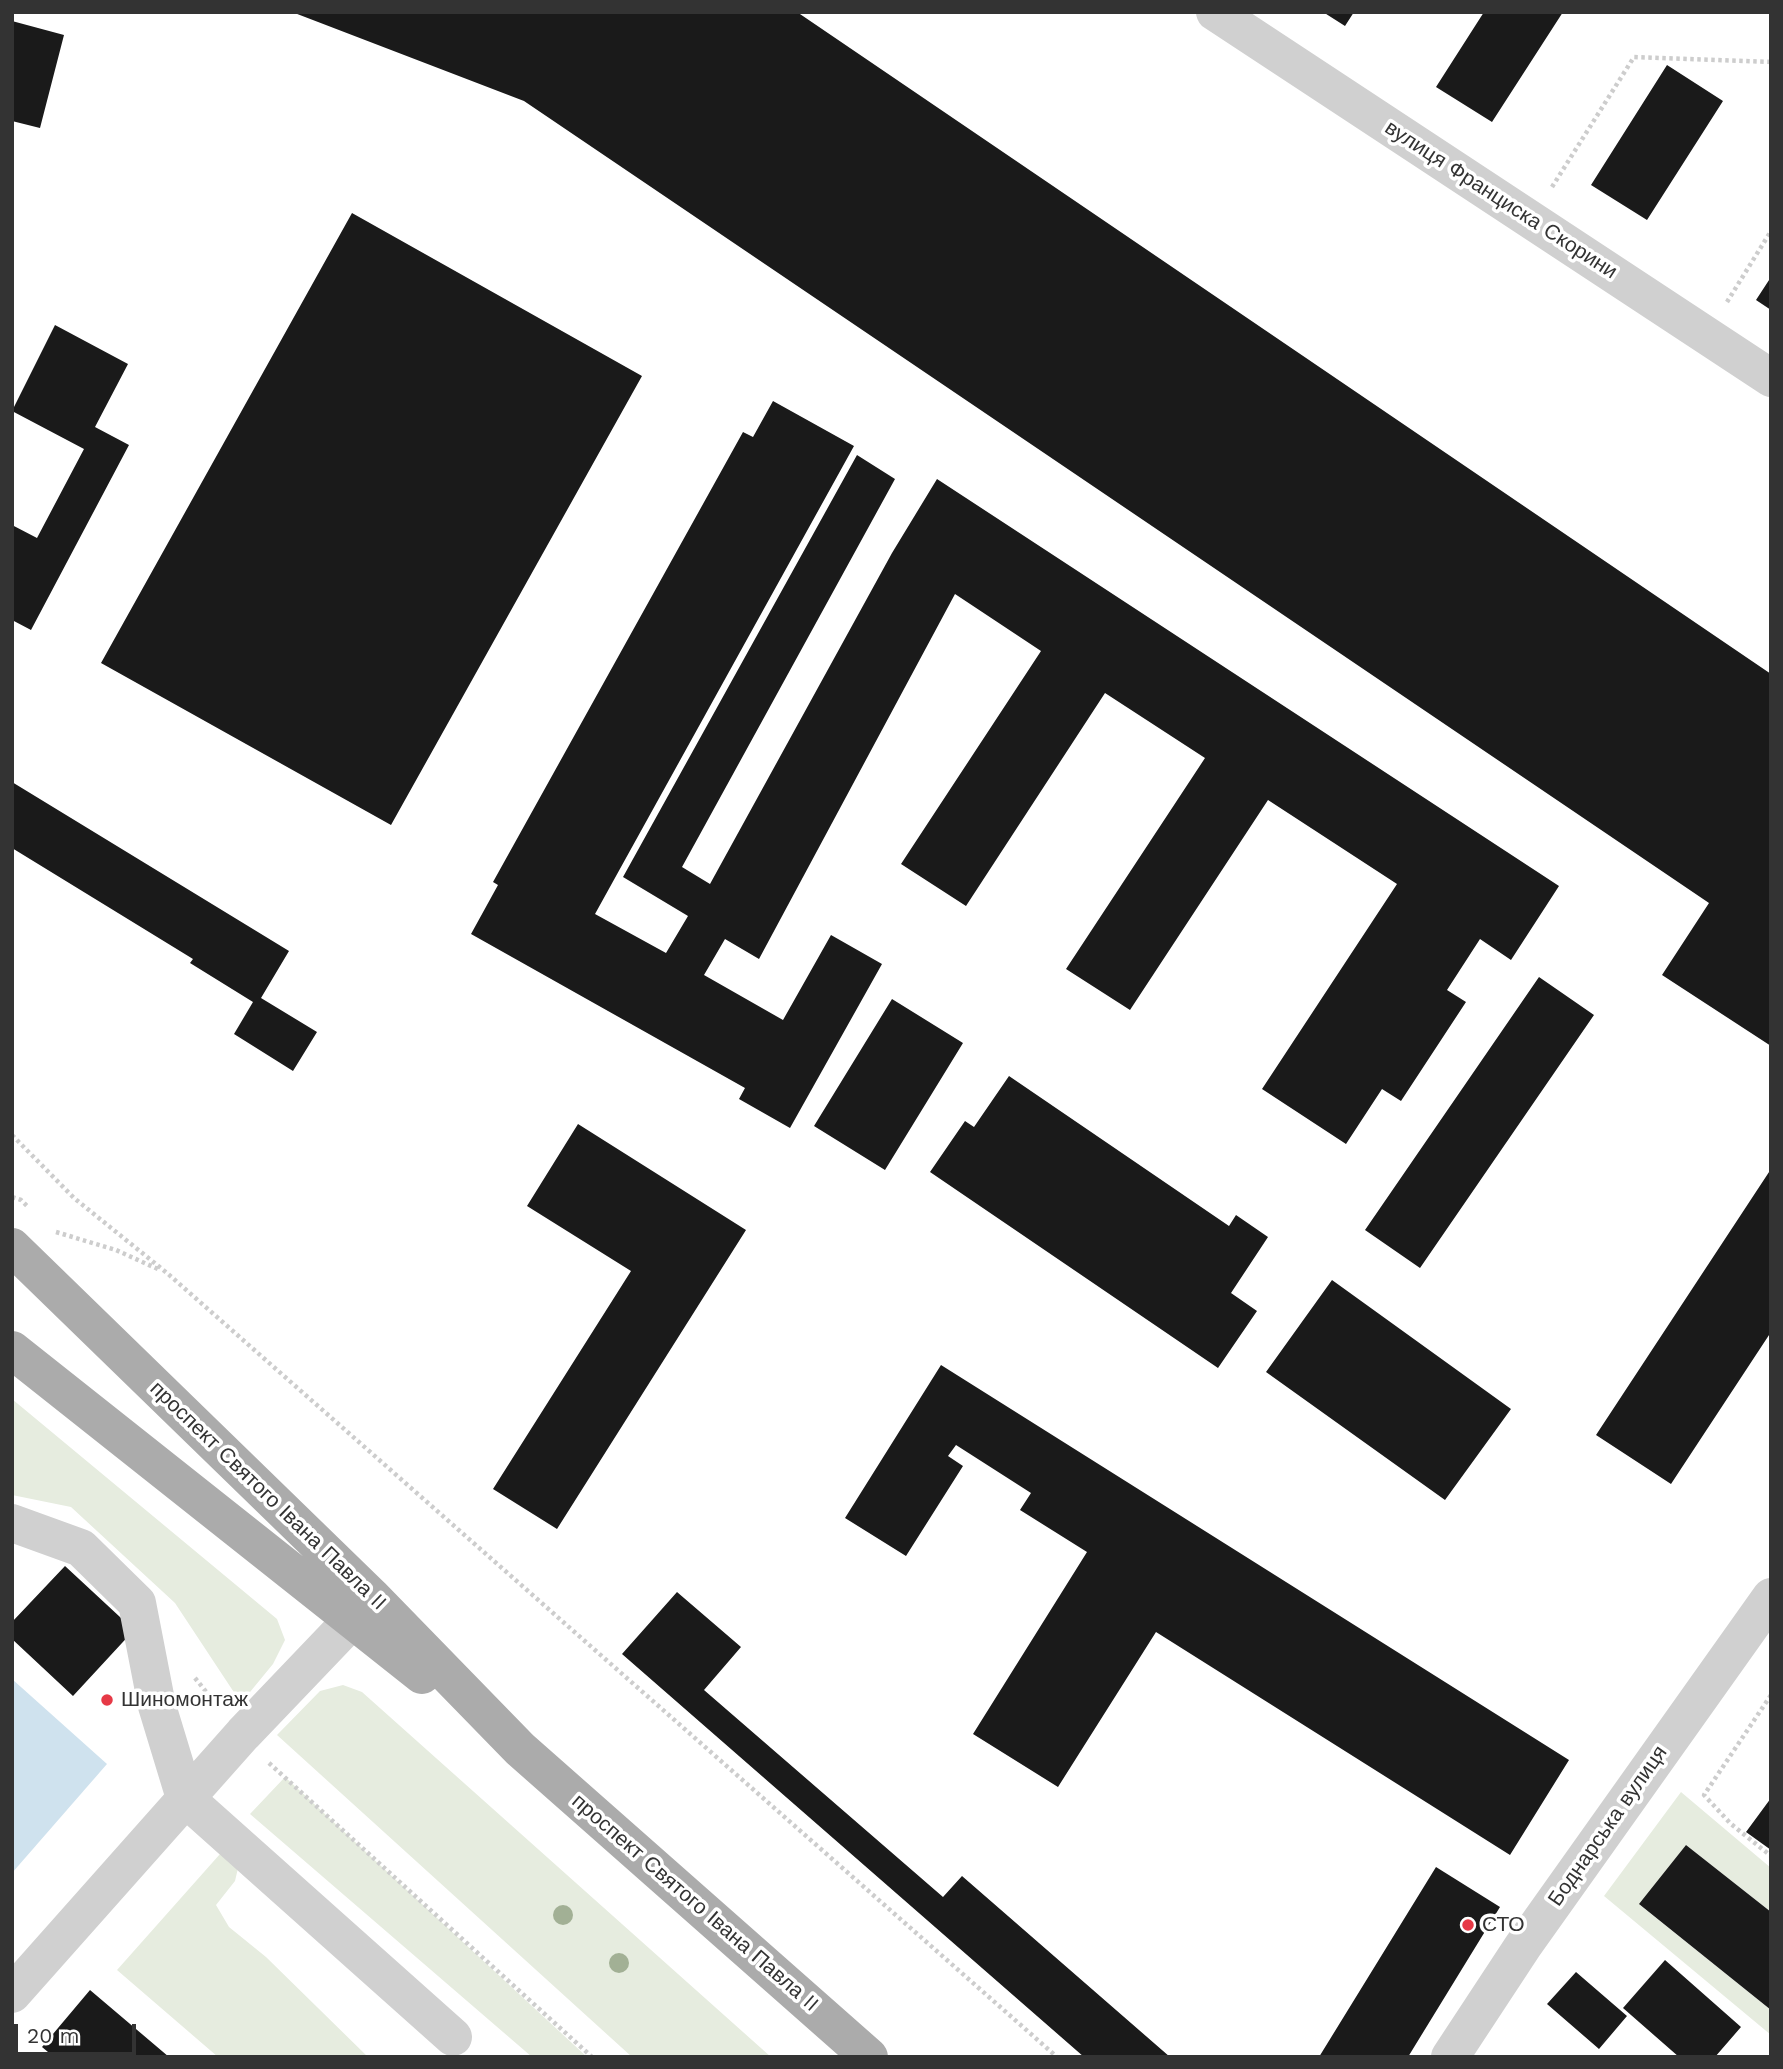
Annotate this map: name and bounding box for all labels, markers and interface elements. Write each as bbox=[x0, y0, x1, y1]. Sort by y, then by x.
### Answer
street label: вулиця Франциска Скорини bbox=[1380, 115, 1622, 285]
street label: проспект Святого Івана Павла II bbox=[145, 1376, 391, 1616]
place label: Шиномонтаж bbox=[121, 1687, 248, 1713]
marker: Шиномонтаж bbox=[99, 1692, 115, 1708]
street label: Боднарська вулиця bbox=[1543, 1741, 1673, 1911]
street label: проспект Святого Івана Павла II bbox=[566, 1789, 824, 2017]
place label: СТО bbox=[1482, 1912, 1525, 1938]
marker: СТО bbox=[1460, 1917, 1476, 1933]
scale bar bbox=[18, 2010, 140, 2054]
text: 20 m bbox=[27, 2023, 79, 2048]

